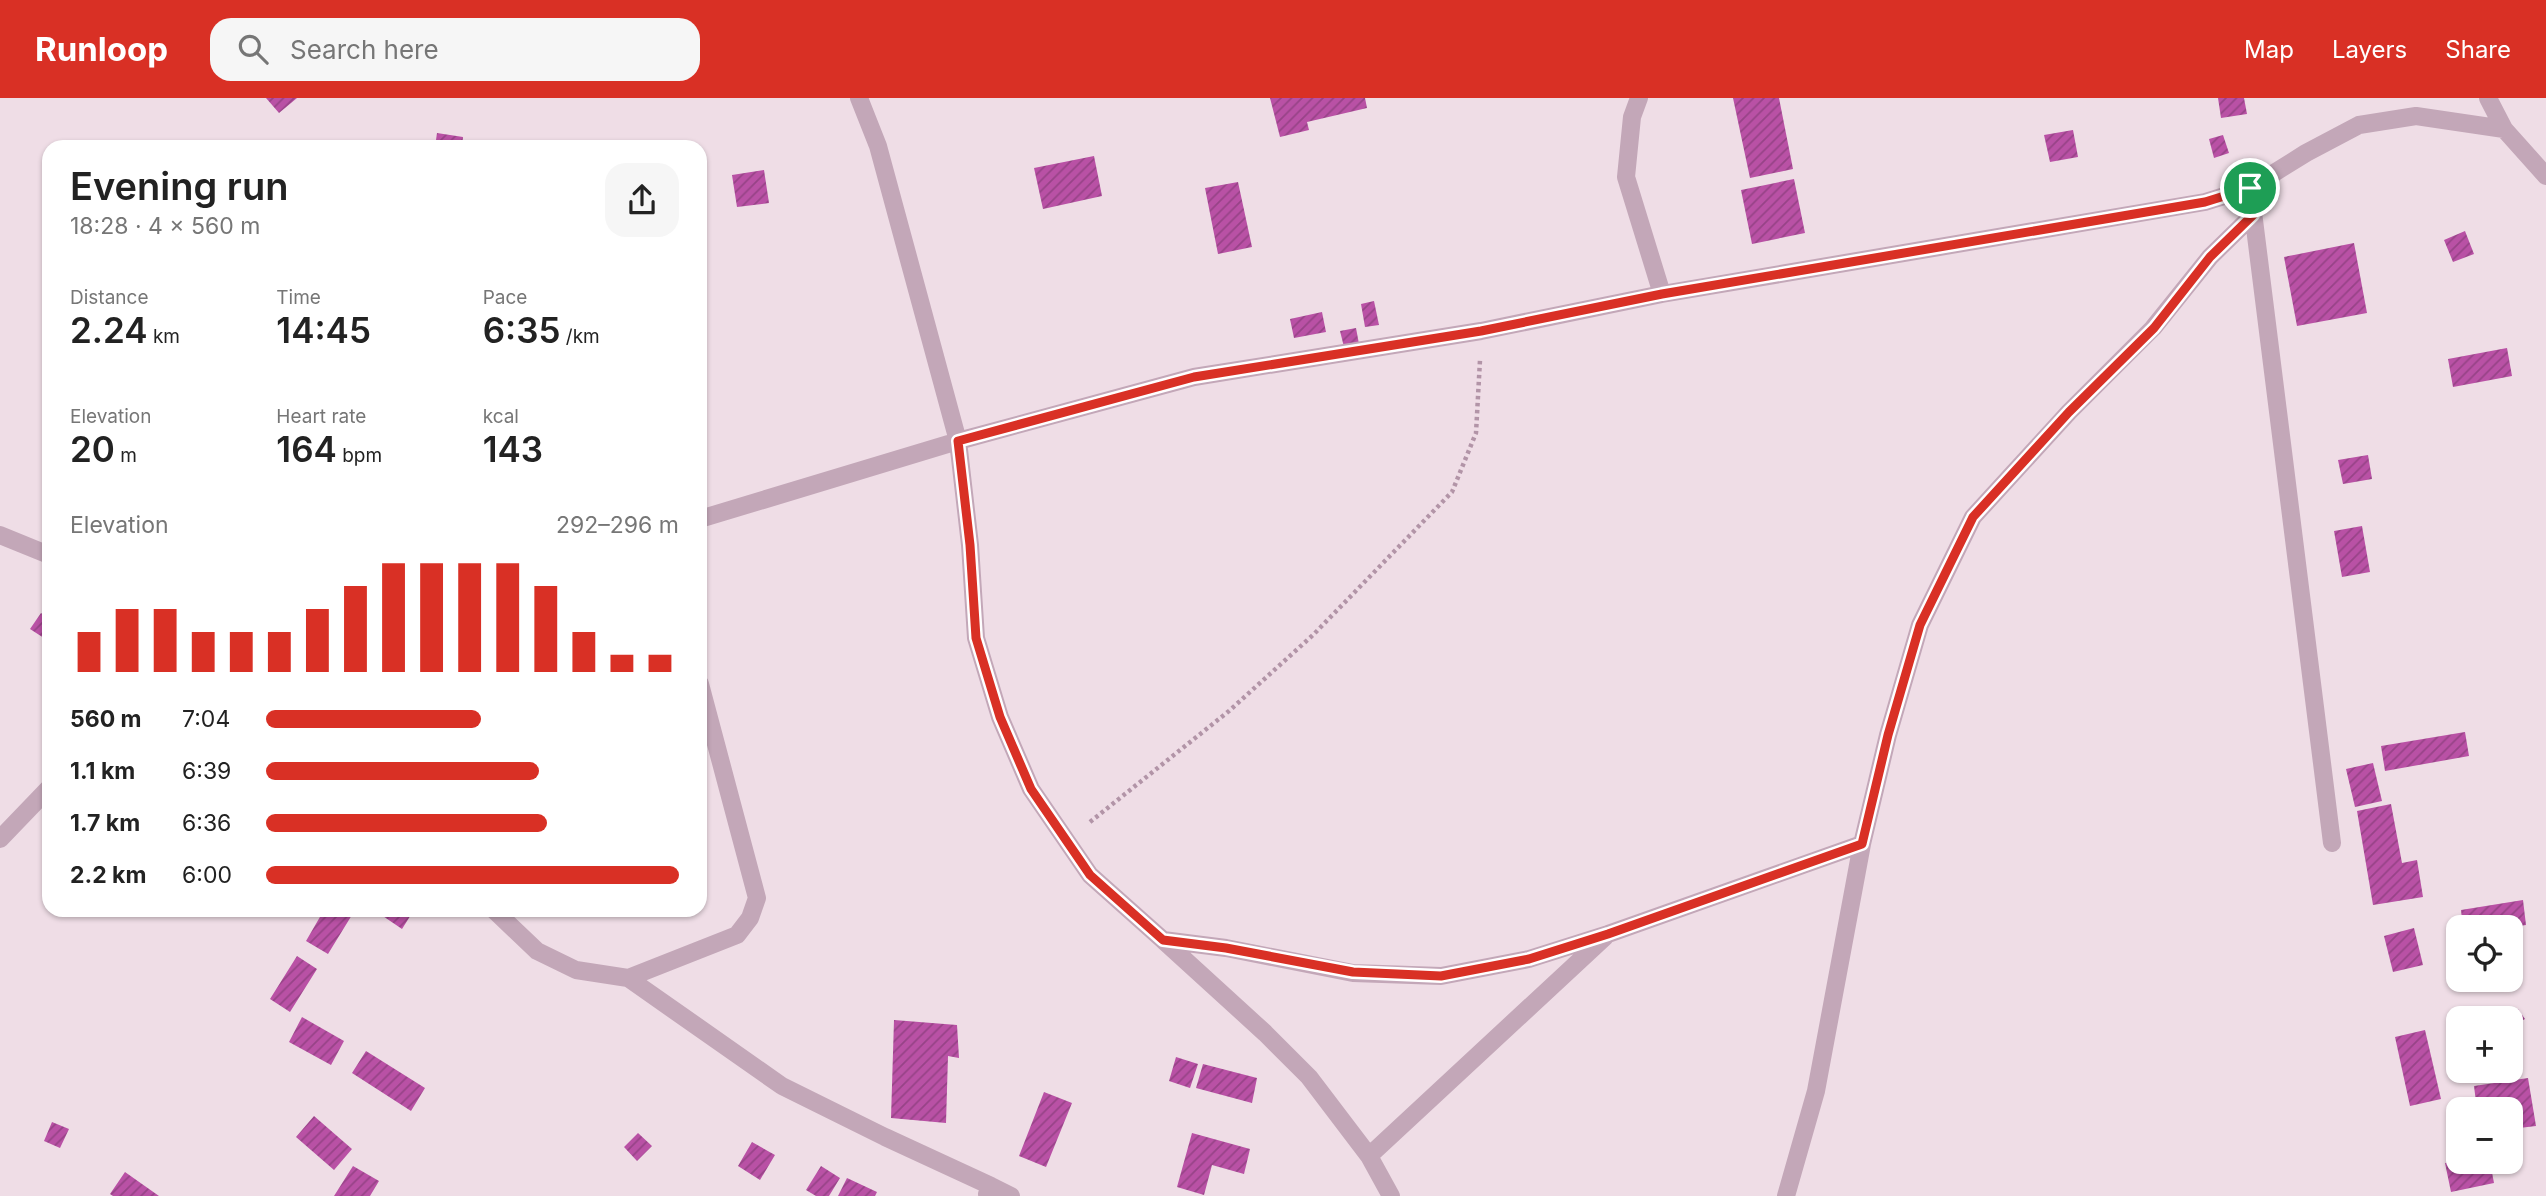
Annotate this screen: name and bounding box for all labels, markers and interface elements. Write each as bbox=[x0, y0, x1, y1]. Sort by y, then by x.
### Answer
search box bbox=[210, 18, 700, 81]
text: Runloop bbox=[35, 29, 168, 69]
icon: search bbox=[234, 30, 272, 68]
text: Search here bbox=[290, 34, 439, 65]
text: Map bbox=[2244, 35, 2294, 64]
text: Layers bbox=[2332, 35, 2407, 64]
text: Share bbox=[2445, 35, 2511, 64]
pin bbox=[2220, 158, 2280, 218]
text: Evening run bbox=[70, 163, 288, 209]
button: share bbox=[605, 163, 679, 237]
icon: arrive bbox=[2231, 169, 2269, 207]
text: 18:28 · 4 × 560 m bbox=[70, 212, 260, 240]
text: Distance bbox=[70, 286, 148, 309]
text: Time bbox=[276, 286, 321, 309]
text: Pace bbox=[483, 286, 527, 309]
text: 2.24 bbox=[70, 309, 148, 351]
text: 14:45 bbox=[276, 309, 371, 351]
text: 6:35 bbox=[483, 309, 560, 351]
text: km bbox=[148, 325, 180, 348]
text: /km bbox=[560, 325, 600, 348]
text: Elevation bbox=[70, 405, 151, 428]
text: Heart rate bbox=[276, 405, 366, 428]
text: kcal bbox=[483, 405, 519, 428]
text: 20 bbox=[70, 428, 115, 470]
text: 164 bbox=[276, 428, 337, 470]
text: 143 bbox=[483, 428, 543, 470]
text: m bbox=[115, 444, 137, 467]
text: bpm bbox=[337, 444, 382, 467]
text: Elevation bbox=[70, 511, 169, 539]
text: 292–296 m bbox=[556, 511, 679, 539]
text: 560 m bbox=[70, 705, 142, 733]
text: 7:04 bbox=[182, 705, 230, 733]
text: 1.1 km bbox=[70, 757, 135, 785]
text: 6:39 bbox=[182, 757, 231, 785]
text: 1.7 km bbox=[70, 809, 140, 837]
text: 6:36 bbox=[182, 809, 231, 837]
text: 2.2 km bbox=[70, 861, 146, 889]
text: 6:00 bbox=[182, 861, 232, 889]
map controls bbox=[2446, 915, 2523, 1174]
button: locate bbox=[2446, 915, 2523, 992]
button: + bbox=[2446, 1006, 2523, 1083]
button: − bbox=[2446, 1097, 2523, 1174]

